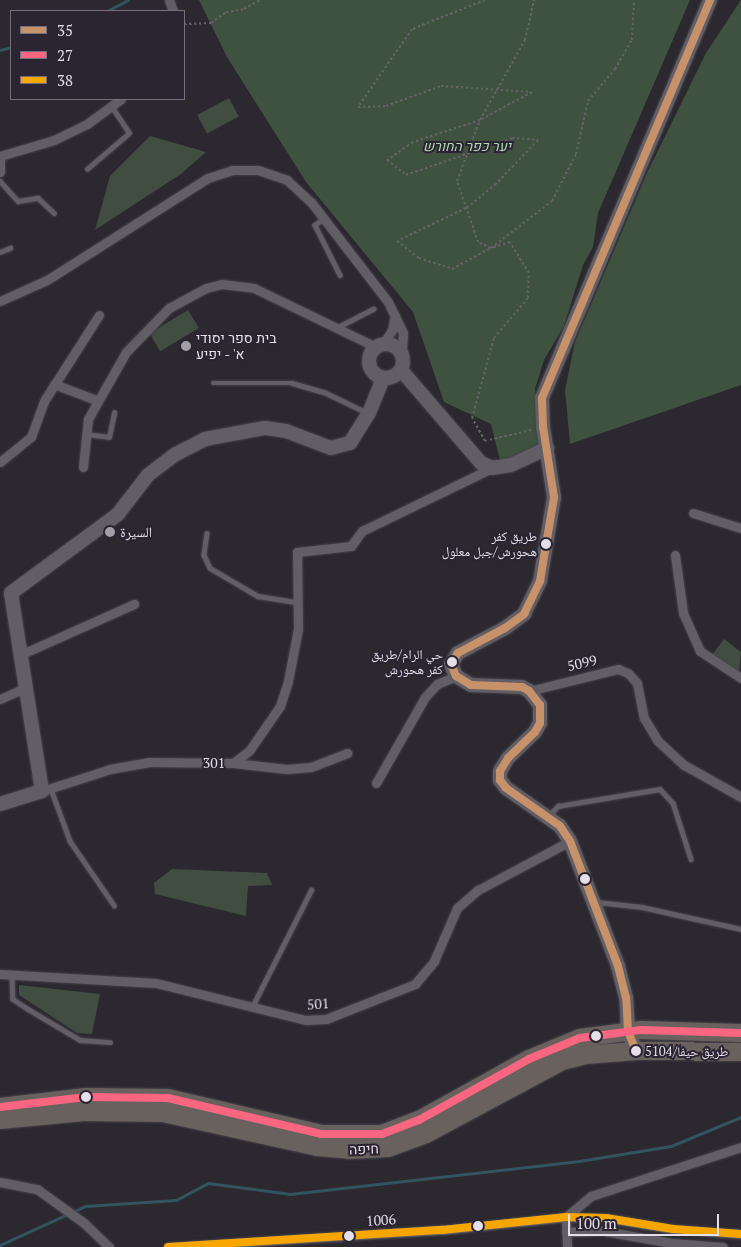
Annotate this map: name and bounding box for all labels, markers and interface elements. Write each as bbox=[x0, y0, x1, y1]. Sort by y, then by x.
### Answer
legend bbox=[10, 10, 185, 100]
text: 35 bbox=[57, 20, 73, 40]
text: 27 bbox=[57, 45, 73, 65]
text: 38 bbox=[57, 70, 73, 90]
park label: יער כפר החורש bbox=[423, 138, 511, 154]
place label: בית ספר יסודי א' - יפיע bbox=[196, 330, 277, 362]
marker: בית ספר יסודי א' - יפיע bbox=[180, 340, 192, 352]
place label: السيرة bbox=[120, 524, 152, 540]
marker: السيرة bbox=[104, 526, 116, 538]
place label: طريق كفر هحورش/جبل معلول bbox=[442, 529, 537, 560]
marker: طريق كفر هحورش/جبل معلول bbox=[541, 539, 551, 549]
place label: حي الرام/طريق كفر هحورش bbox=[371, 647, 443, 678]
street label: 5099 bbox=[566, 651, 598, 675]
marker: حي الرام/طريق كفر هحورش bbox=[447, 657, 457, 667]
street label: 301 bbox=[203, 755, 225, 771]
unlabelled marker bbox=[580, 874, 590, 884]
street label: 501 bbox=[306, 995, 330, 1013]
unlabelled marker bbox=[591, 1031, 601, 1041]
place label: طريق حيفا/5104 bbox=[645, 1043, 728, 1059]
marker: طريق حيفا/5104 bbox=[631, 1046, 641, 1056]
unlabelled marker bbox=[81, 1092, 91, 1102]
street label: חיפה bbox=[349, 1140, 379, 1158]
scale bar bbox=[571, 1204, 722, 1236]
street label: 1006 bbox=[366, 1211, 396, 1229]
text: 100 m bbox=[576, 1213, 617, 1233]
unlabelled marker bbox=[473, 1221, 483, 1231]
unlabelled marker bbox=[344, 1231, 354, 1241]

